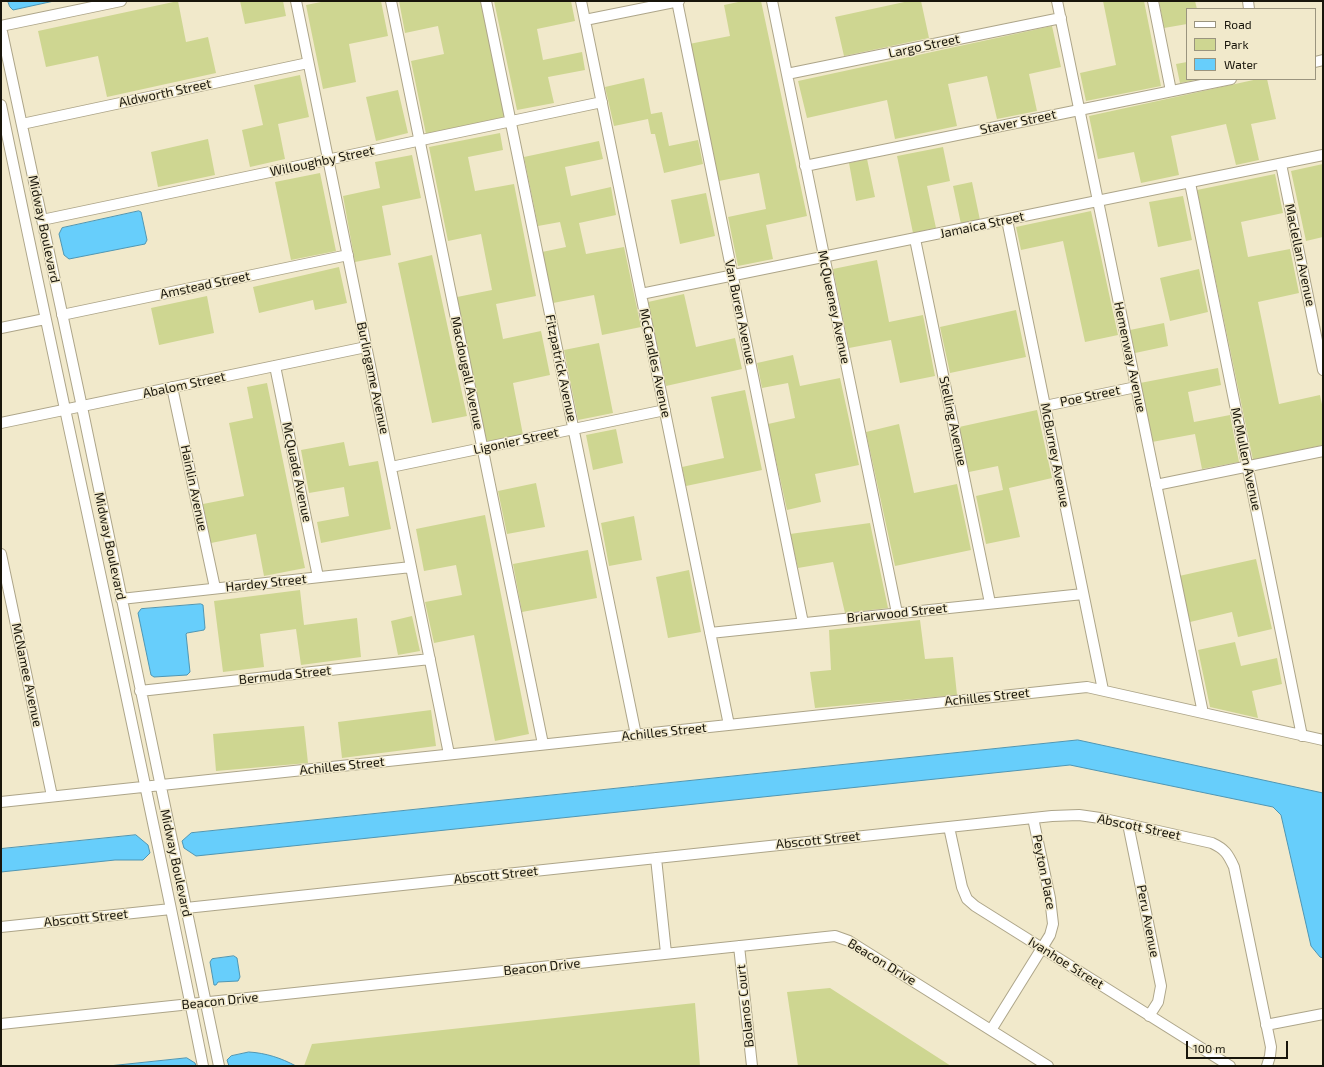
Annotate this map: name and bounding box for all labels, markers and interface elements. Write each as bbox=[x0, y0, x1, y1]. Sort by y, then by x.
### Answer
legend bbox=[1186, 8, 1316, 80]
text: Road bbox=[1224, 17, 1252, 31]
street label: Largo Street bbox=[887, 31, 961, 61]
text: Park bbox=[1224, 37, 1249, 51]
text: Water bbox=[1224, 57, 1258, 71]
street label: Aldworth Street bbox=[117, 76, 213, 110]
street label: Staver Street bbox=[979, 106, 1057, 138]
street label: Willoughby Street bbox=[268, 142, 376, 180]
street label: Midway Boulevard bbox=[25, 174, 63, 284]
street label: Maclellan Avenue bbox=[1281, 202, 1319, 308]
street label: Jamaica Street bbox=[938, 208, 1026, 242]
street label: McQueeney Avenue bbox=[814, 249, 854, 365]
street label: Van Buren Avenue bbox=[721, 258, 759, 366]
street label: Amstead Street bbox=[159, 268, 251, 302]
street label: Hemenway Avenue bbox=[1111, 300, 1149, 414]
street label: McCandles Avenue bbox=[636, 307, 674, 419]
street label: Fitzpatrick Avenue bbox=[542, 313, 580, 423]
street label: Macdougall Avenue bbox=[447, 315, 487, 431]
street label: Burlingame Avenue bbox=[353, 320, 393, 436]
street label: Abalom Street bbox=[141, 369, 227, 401]
street label: Stelling Avenue bbox=[936, 375, 970, 467]
street label: Poe Street bbox=[1059, 382, 1121, 410]
street label: McBurney Avenue bbox=[1037, 401, 1073, 509]
street label: McMullen Avenue bbox=[1227, 406, 1265, 512]
street label: McQuade Avenue bbox=[279, 421, 315, 523]
street label: Ligonier Street bbox=[472, 424, 560, 458]
street label: Hainlin Avenue bbox=[177, 443, 211, 533]
street label: Midway Boulevard bbox=[91, 491, 129, 601]
street label: Hardey Street bbox=[225, 571, 307, 595]
street label: Briarwood Street bbox=[846, 600, 948, 626]
street label: McNamee Avenue bbox=[8, 622, 46, 728]
street label: Bermuda Street bbox=[238, 662, 332, 688]
street label: Achilles Street bbox=[944, 685, 1030, 709]
street label: Achilles Street bbox=[621, 720, 707, 744]
street label: Achilles Street bbox=[299, 754, 385, 778]
street label: Midway Boulevard bbox=[157, 808, 195, 918]
street label: Abscott Street bbox=[1096, 811, 1182, 843]
street label: Abscott Street bbox=[775, 828, 861, 852]
street label: Peyton Place bbox=[1029, 833, 1059, 911]
street label: Abscott Street bbox=[453, 863, 539, 887]
street label: Peru Avenue bbox=[1133, 883, 1163, 959]
street label: Abscott Street bbox=[43, 906, 129, 930]
street label: Ivanhoe Street bbox=[1025, 934, 1107, 992]
street label: Beacon Drive bbox=[845, 935, 919, 989]
street label: Beacon Drive bbox=[503, 955, 581, 979]
street label: Bolanos Court bbox=[733, 964, 757, 1048]
street label: Beacon Drive bbox=[181, 989, 259, 1013]
scale bar bbox=[1188, 1033, 1290, 1059]
text: 100 m bbox=[1193, 1041, 1225, 1055]

